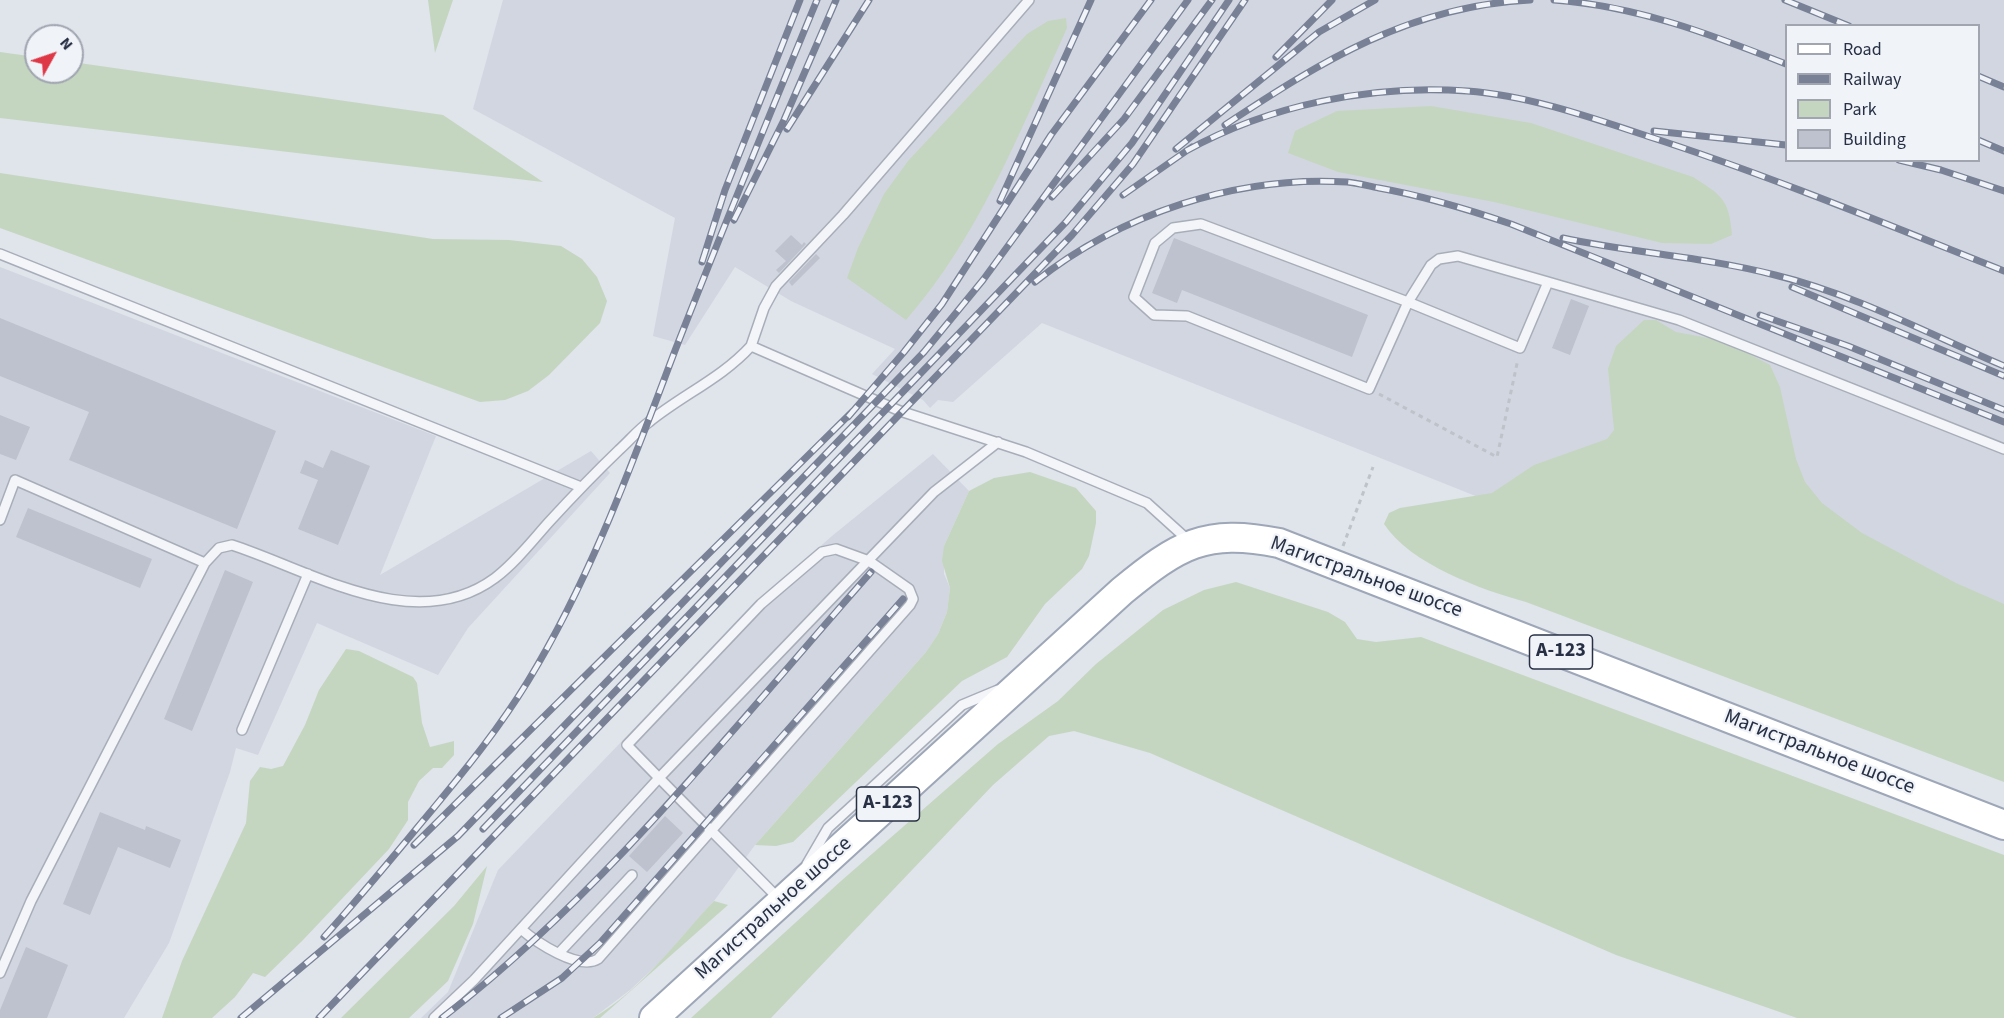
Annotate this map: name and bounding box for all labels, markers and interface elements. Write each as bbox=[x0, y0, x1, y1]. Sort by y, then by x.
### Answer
north arrow bbox=[24, 24, 84, 84]
legend bbox=[1785, 24, 1980, 162]
text: N bbox=[54, 33, 78, 55]
text: Road bbox=[1843, 37, 1882, 62]
text: Railway bbox=[1843, 67, 1902, 92]
text: Park bbox=[1843, 97, 1877, 122]
text: Building bbox=[1843, 127, 1906, 152]
street label: Магистральное шоссе bbox=[1267, 532, 1465, 624]
road number: А-123 bbox=[1530, 635, 1592, 669]
street label: Магистральное шоссе bbox=[1720, 705, 1918, 801]
road number: А-123 bbox=[856, 787, 920, 821]
street label: Магистральное шоссе bbox=[690, 832, 858, 986]

